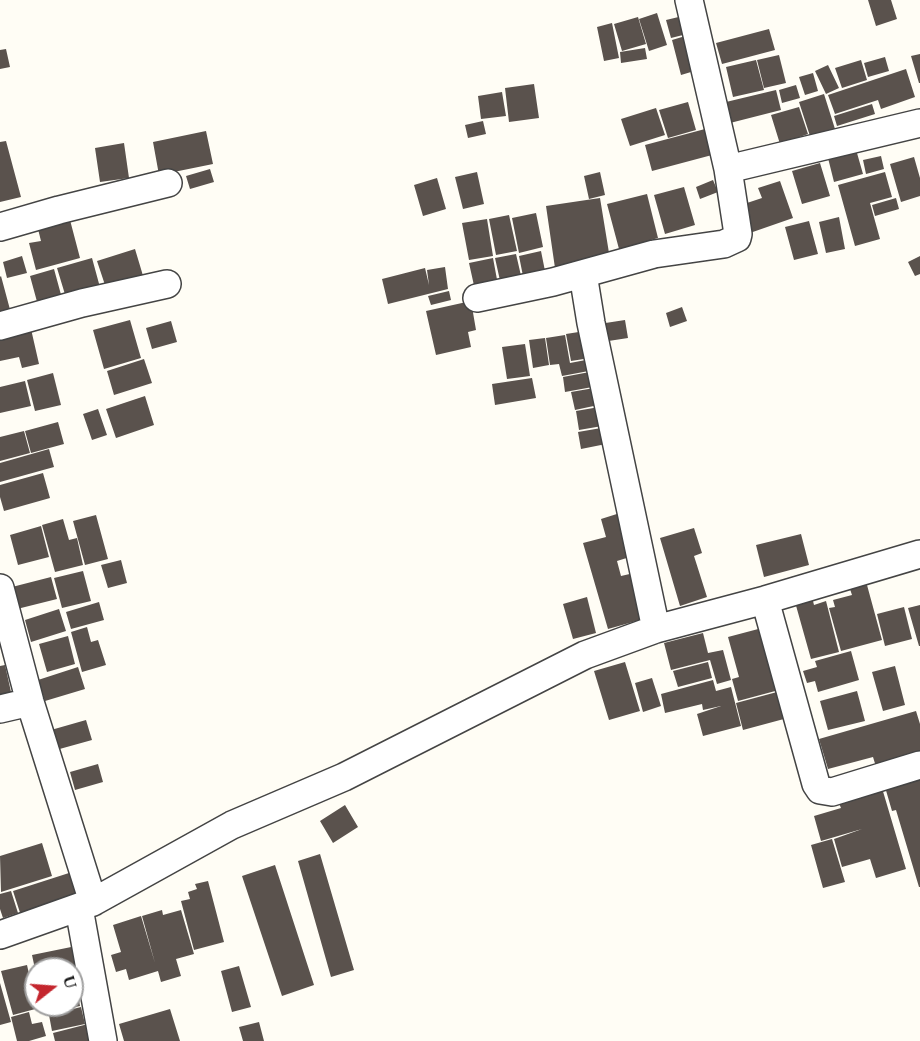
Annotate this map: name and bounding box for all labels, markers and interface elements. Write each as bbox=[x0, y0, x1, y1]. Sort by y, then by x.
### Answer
north arrow bbox=[24, 957, 84, 1017]
text: U bbox=[56, 972, 83, 992]

